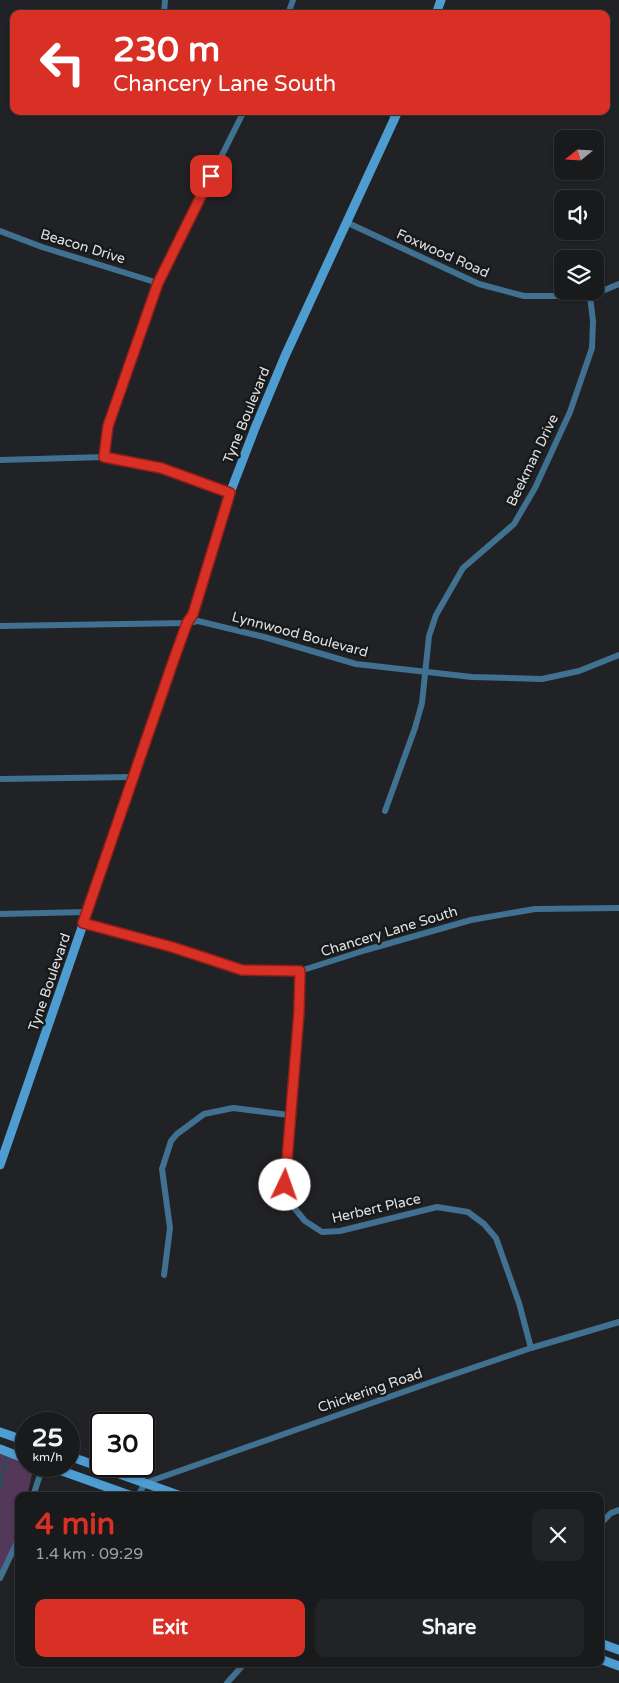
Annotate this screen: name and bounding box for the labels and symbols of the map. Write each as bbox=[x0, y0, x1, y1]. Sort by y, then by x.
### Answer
north arrow bbox=[554, 130, 604, 180]
pin bbox=[190, 155, 232, 197]
street label: Beacon Drive bbox=[38, 225, 127, 267]
street label: Foxwood Road bbox=[394, 225, 492, 282]
street label: Tyne Boulevard bbox=[219, 365, 274, 466]
street label: Beekman Drive bbox=[503, 411, 562, 509]
street label: Lynnwood Boulevard bbox=[230, 608, 370, 661]
street label: Chancery Lane South bbox=[319, 903, 460, 960]
street label: Tyne Boulevard bbox=[25, 931, 74, 1033]
position arrow bbox=[258, 1158, 310, 1210]
street label: Herbert Place bbox=[330, 1190, 422, 1227]
street label: Chickering Road bbox=[316, 1365, 425, 1416]
speed limit sign: 30 bbox=[90, 1412, 155, 1477]

